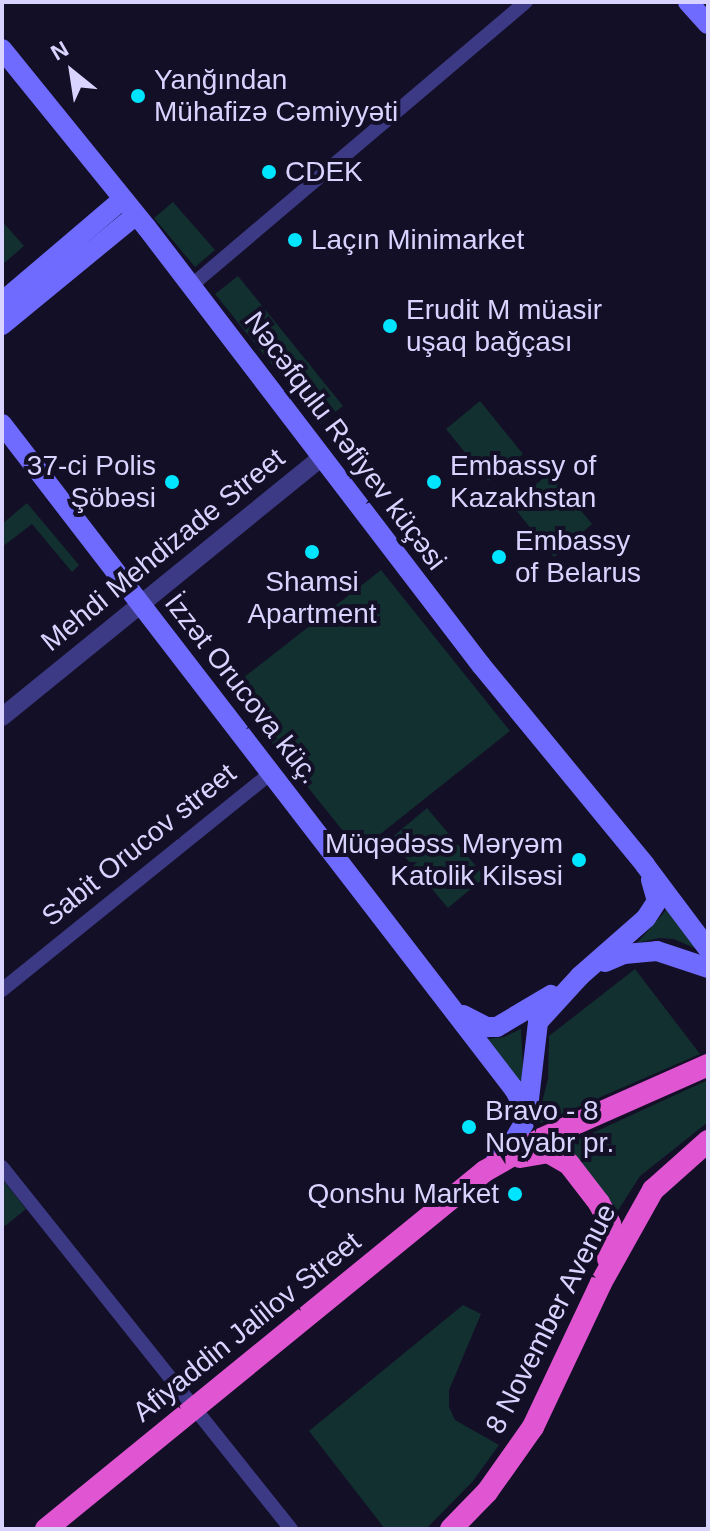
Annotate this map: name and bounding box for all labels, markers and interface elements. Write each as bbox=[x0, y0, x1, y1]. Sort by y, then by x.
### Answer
north arrow bbox=[32, 32, 112, 112]
text: N bbox=[47, 36, 73, 66]
place label: Yanğından Mühafizə Cəmiyyəti bbox=[154, 63, 398, 129]
marker: Yanğından Mühafizə Cəmiyyəti bbox=[129, 87, 147, 105]
place label: CDEK bbox=[285, 155, 363, 189]
marker: CDEK bbox=[260, 163, 278, 181]
place label: Laçın Minimarket bbox=[311, 223, 524, 257]
marker: Laçın Minimarket bbox=[286, 231, 304, 249]
place label: Erudit M müasir uşaq bağçası bbox=[406, 293, 602, 359]
street label: Nəcəfqulu Rəfiyev küçəsi bbox=[237, 305, 453, 577]
marker: Erudit M müasir uşaq bağçası bbox=[381, 317, 399, 335]
street label: Mehdi Mehdizade Street bbox=[34, 441, 292, 659]
place label: 37-ci Polis Şöbəsi bbox=[27, 449, 156, 515]
place label: Embassy of Kazakhstan bbox=[450, 449, 596, 515]
marker: 37-ci Polis Şöbəsi bbox=[163, 473, 181, 491]
marker: Embassy of Kazakhstan bbox=[425, 473, 443, 491]
place label: Embassy of Belarus bbox=[515, 524, 641, 590]
marker: Shamsi Apartment bbox=[303, 543, 321, 561]
marker: Embassy of Belarus bbox=[490, 548, 508, 566]
place label: Shamsi Apartment bbox=[247, 565, 377, 631]
street label: İzzət Orucova küç. bbox=[157, 587, 327, 791]
street label: Sabit Orucov street bbox=[35, 757, 243, 933]
place label: Müqədəss Məryəm Katolik Kilsəsi bbox=[325, 827, 563, 893]
marker: Müqədəss Məryəm Katolik Kilsəsi bbox=[570, 851, 588, 869]
place label: Bravo - 8 Noyabr pr. bbox=[485, 1094, 614, 1160]
marker: Bravo - 8 Noyabr pr. bbox=[460, 1118, 478, 1136]
place label: Qonshu Market bbox=[308, 1177, 499, 1211]
marker: Qonshu Market bbox=[506, 1185, 524, 1203]
street label: 8 November Avenue bbox=[478, 1198, 624, 1440]
street label: Afiyaddin Jalilov Street bbox=[126, 1225, 368, 1429]

